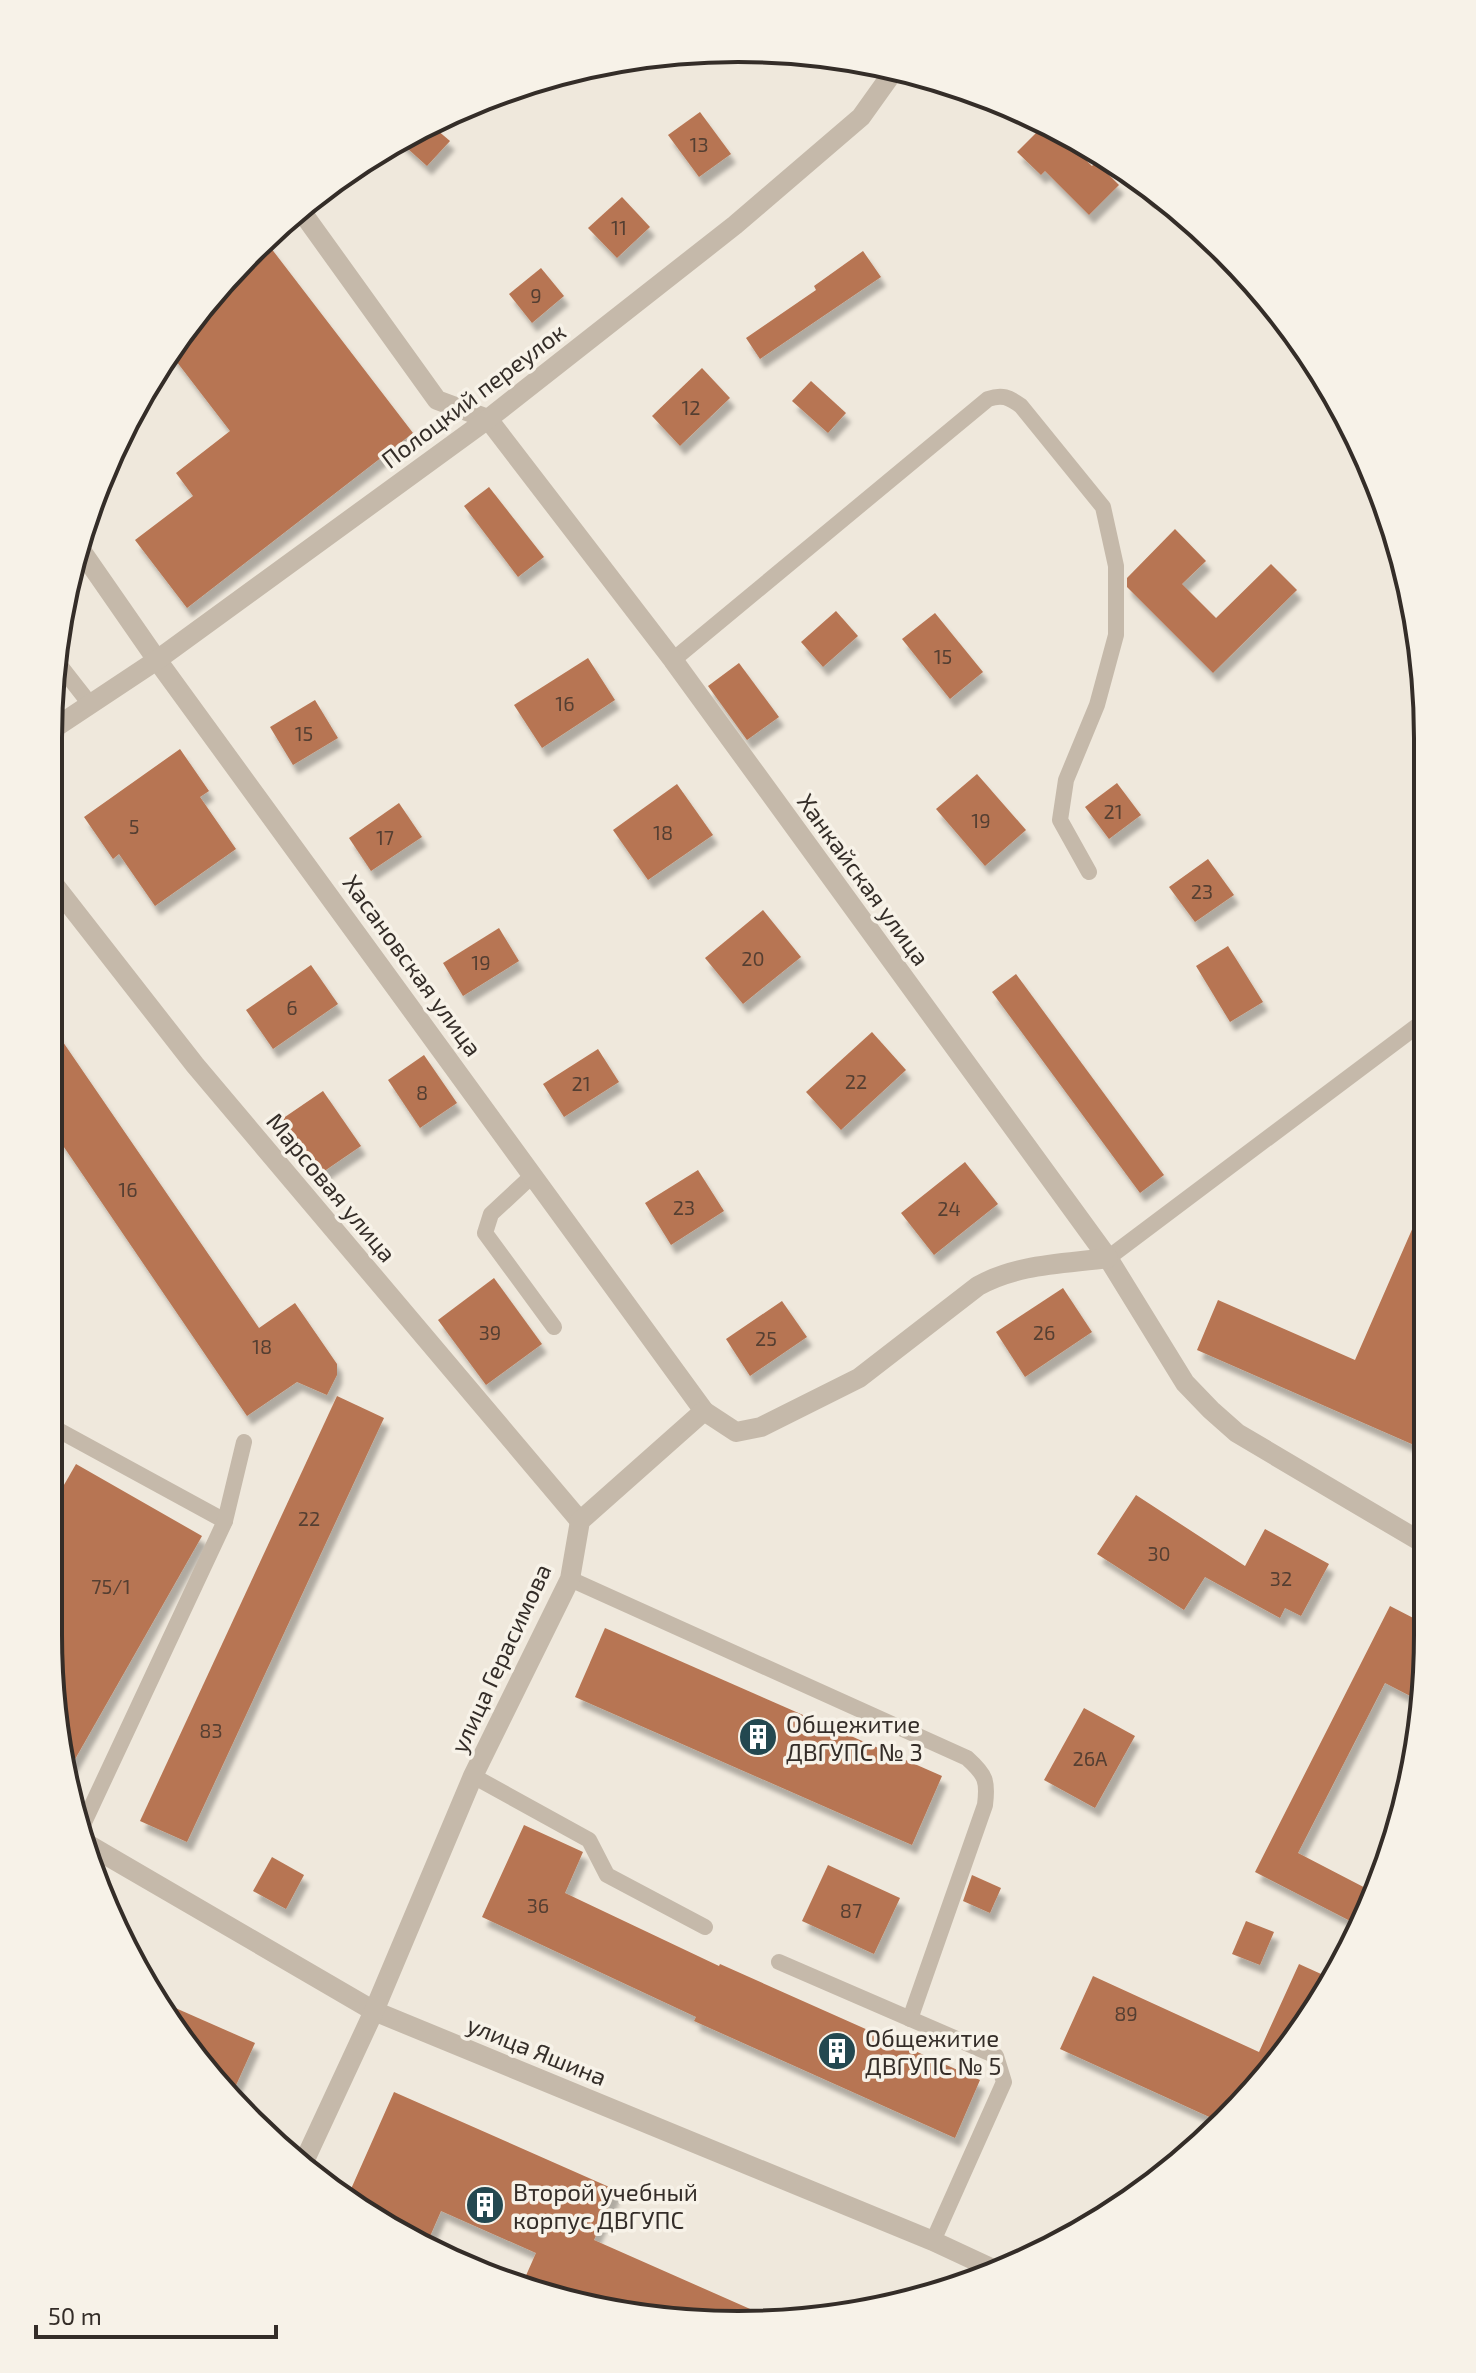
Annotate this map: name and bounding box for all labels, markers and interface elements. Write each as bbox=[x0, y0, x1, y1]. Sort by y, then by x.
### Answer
house number: 13 bbox=[689, 132, 709, 156]
house number: 11 bbox=[611, 215, 627, 239]
house number: 9 bbox=[530, 283, 542, 307]
street label: Полоцкий переулок bbox=[375, 316, 572, 475]
house number: 12 bbox=[681, 395, 701, 419]
house number: 15 bbox=[934, 644, 952, 668]
house number: 16 bbox=[555, 691, 575, 715]
house number: 15 bbox=[295, 721, 313, 745]
street label: Ханкайская улица bbox=[791, 787, 936, 971]
house number: 21 bbox=[1103, 799, 1123, 823]
house number: 19 bbox=[971, 808, 991, 832]
house number: 5 bbox=[129, 814, 139, 838]
house number: 18 bbox=[653, 820, 673, 844]
house number: 17 bbox=[376, 825, 394, 849]
street label: Хасановская улица bbox=[337, 869, 489, 1062]
house number: 23 bbox=[1191, 879, 1213, 903]
house number: 20 bbox=[741, 946, 765, 970]
house number: 19 bbox=[471, 950, 491, 974]
house number: 6 bbox=[286, 995, 298, 1019]
house number: 22 bbox=[845, 1069, 867, 1093]
house number: 21 bbox=[571, 1071, 591, 1095]
house number: 8 bbox=[416, 1080, 428, 1104]
street label: Марсовая улица bbox=[260, 1107, 403, 1268]
house number: 16 bbox=[118, 1177, 138, 1201]
house number: 23 bbox=[673, 1195, 695, 1219]
house number: 24 bbox=[937, 1196, 961, 1220]
house number: 39 bbox=[479, 1320, 501, 1344]
house number: 26 bbox=[1033, 1320, 1055, 1344]
house number: 25 bbox=[755, 1326, 777, 1350]
house number: 18 bbox=[252, 1334, 272, 1358]
house number: 22 bbox=[298, 1506, 320, 1530]
house number: 30 bbox=[1147, 1541, 1171, 1565]
street label: улица Герасимова bbox=[443, 1559, 557, 1758]
house number: 32 bbox=[1270, 1566, 1292, 1590]
house number: 75/1 bbox=[91, 1574, 131, 1598]
place label: Общежитие ДВГУПС № 3 bbox=[786, 1709, 923, 1766]
building icon: Общежитие ДВГУПС № 3 bbox=[737, 1716, 779, 1758]
house number: 83 bbox=[199, 1718, 223, 1742]
house number: 26А bbox=[1072, 1746, 1108, 1770]
house number: 36 bbox=[527, 1893, 549, 1917]
house number: 87 bbox=[840, 1898, 862, 1922]
house number: 89 bbox=[1114, 2001, 1138, 2025]
street label: улица Яшина bbox=[463, 2009, 611, 2092]
place label: Общежитие ДВГУПС № 5 bbox=[865, 2023, 1001, 2080]
building icon: Общежитие ДВГУПС № 5 bbox=[816, 2030, 858, 2072]
place label: Второй учебный корпус ДВГУПС bbox=[513, 2177, 698, 2235]
building icon: Второй учебный корпус ДВГУПС bbox=[464, 2184, 506, 2226]
scale bar bbox=[36, 2289, 276, 2339]
text: 50 m bbox=[48, 2301, 102, 2330]

